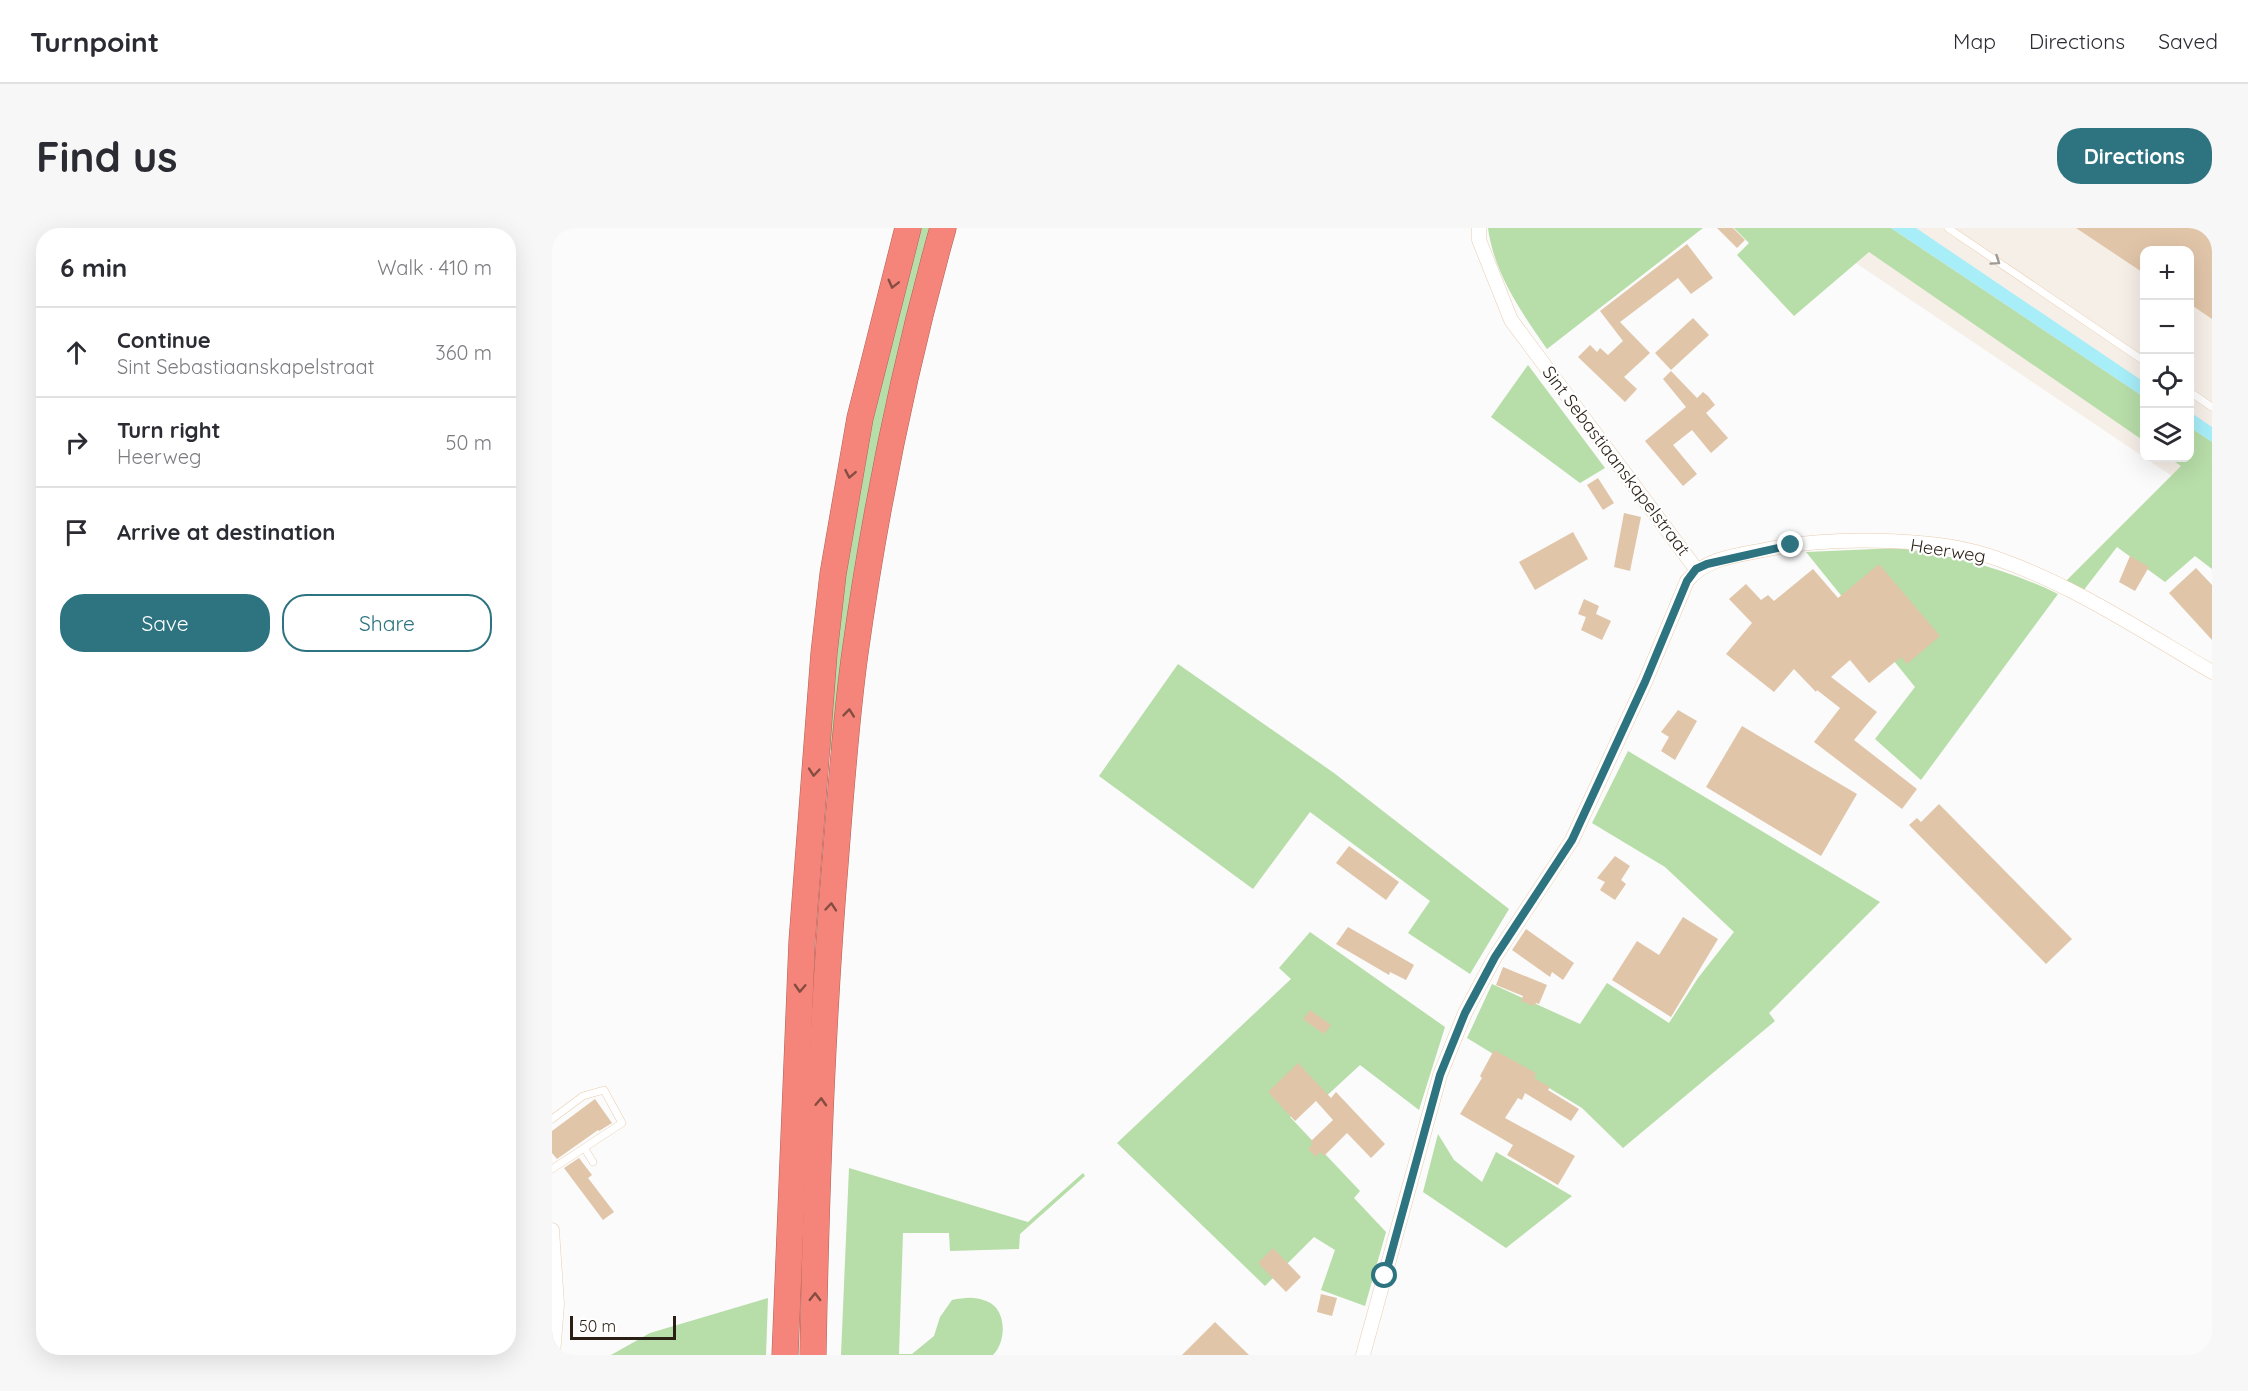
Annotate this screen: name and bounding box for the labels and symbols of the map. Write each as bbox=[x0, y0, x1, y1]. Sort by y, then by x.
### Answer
one-way arrow bbox=[1989, 254, 2000, 265]
one-way arrow bbox=[887, 279, 900, 289]
street label: Sint Sebastiaanskapelstraat bbox=[1537, 361, 1695, 560]
one-way arrow bbox=[844, 469, 857, 479]
route end bbox=[1777, 531, 1803, 557]
street label: Heerweg bbox=[1909, 533, 1987, 568]
one-way arrow bbox=[842, 708, 855, 717]
one-way arrow bbox=[808, 768, 821, 777]
one-way arrow bbox=[824, 902, 837, 911]
one-way arrow bbox=[794, 983, 807, 992]
one-way arrow bbox=[815, 1097, 828, 1106]
route start bbox=[1371, 1262, 1397, 1288]
one-way arrow bbox=[808, 1292, 821, 1301]
scale bar bbox=[570, 1313, 676, 1340]

